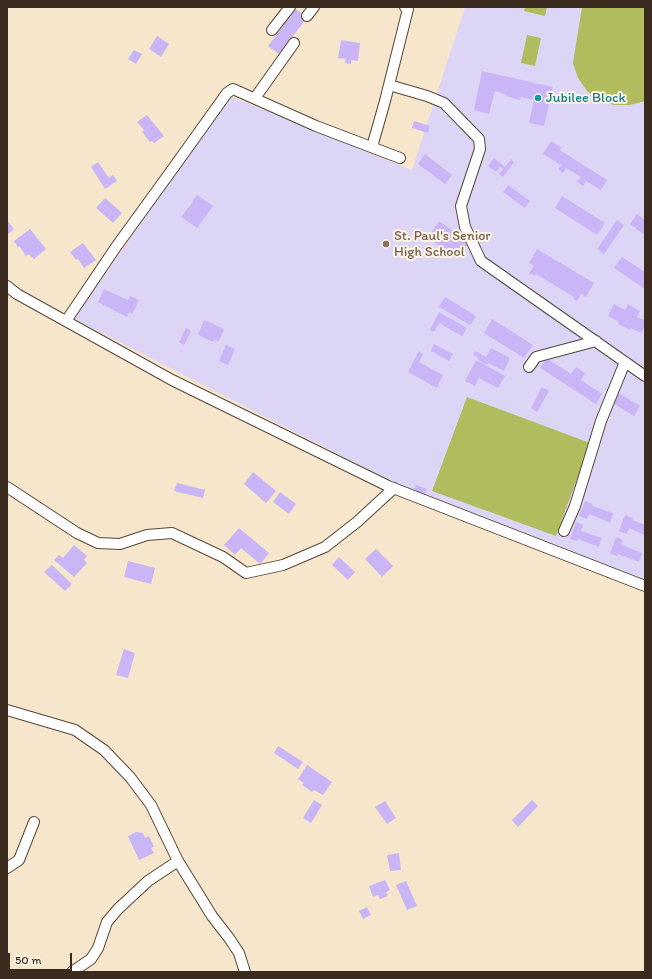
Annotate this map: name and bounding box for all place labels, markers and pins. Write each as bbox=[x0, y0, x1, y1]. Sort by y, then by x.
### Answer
place label: Jubilee Block bbox=[546, 90, 626, 106]
marker: Jubilee Block bbox=[533, 93, 543, 103]
place label: St. Paul's Senior High School bbox=[394, 228, 491, 260]
marker: St. Paul's Senior High School bbox=[381, 239, 391, 249]

